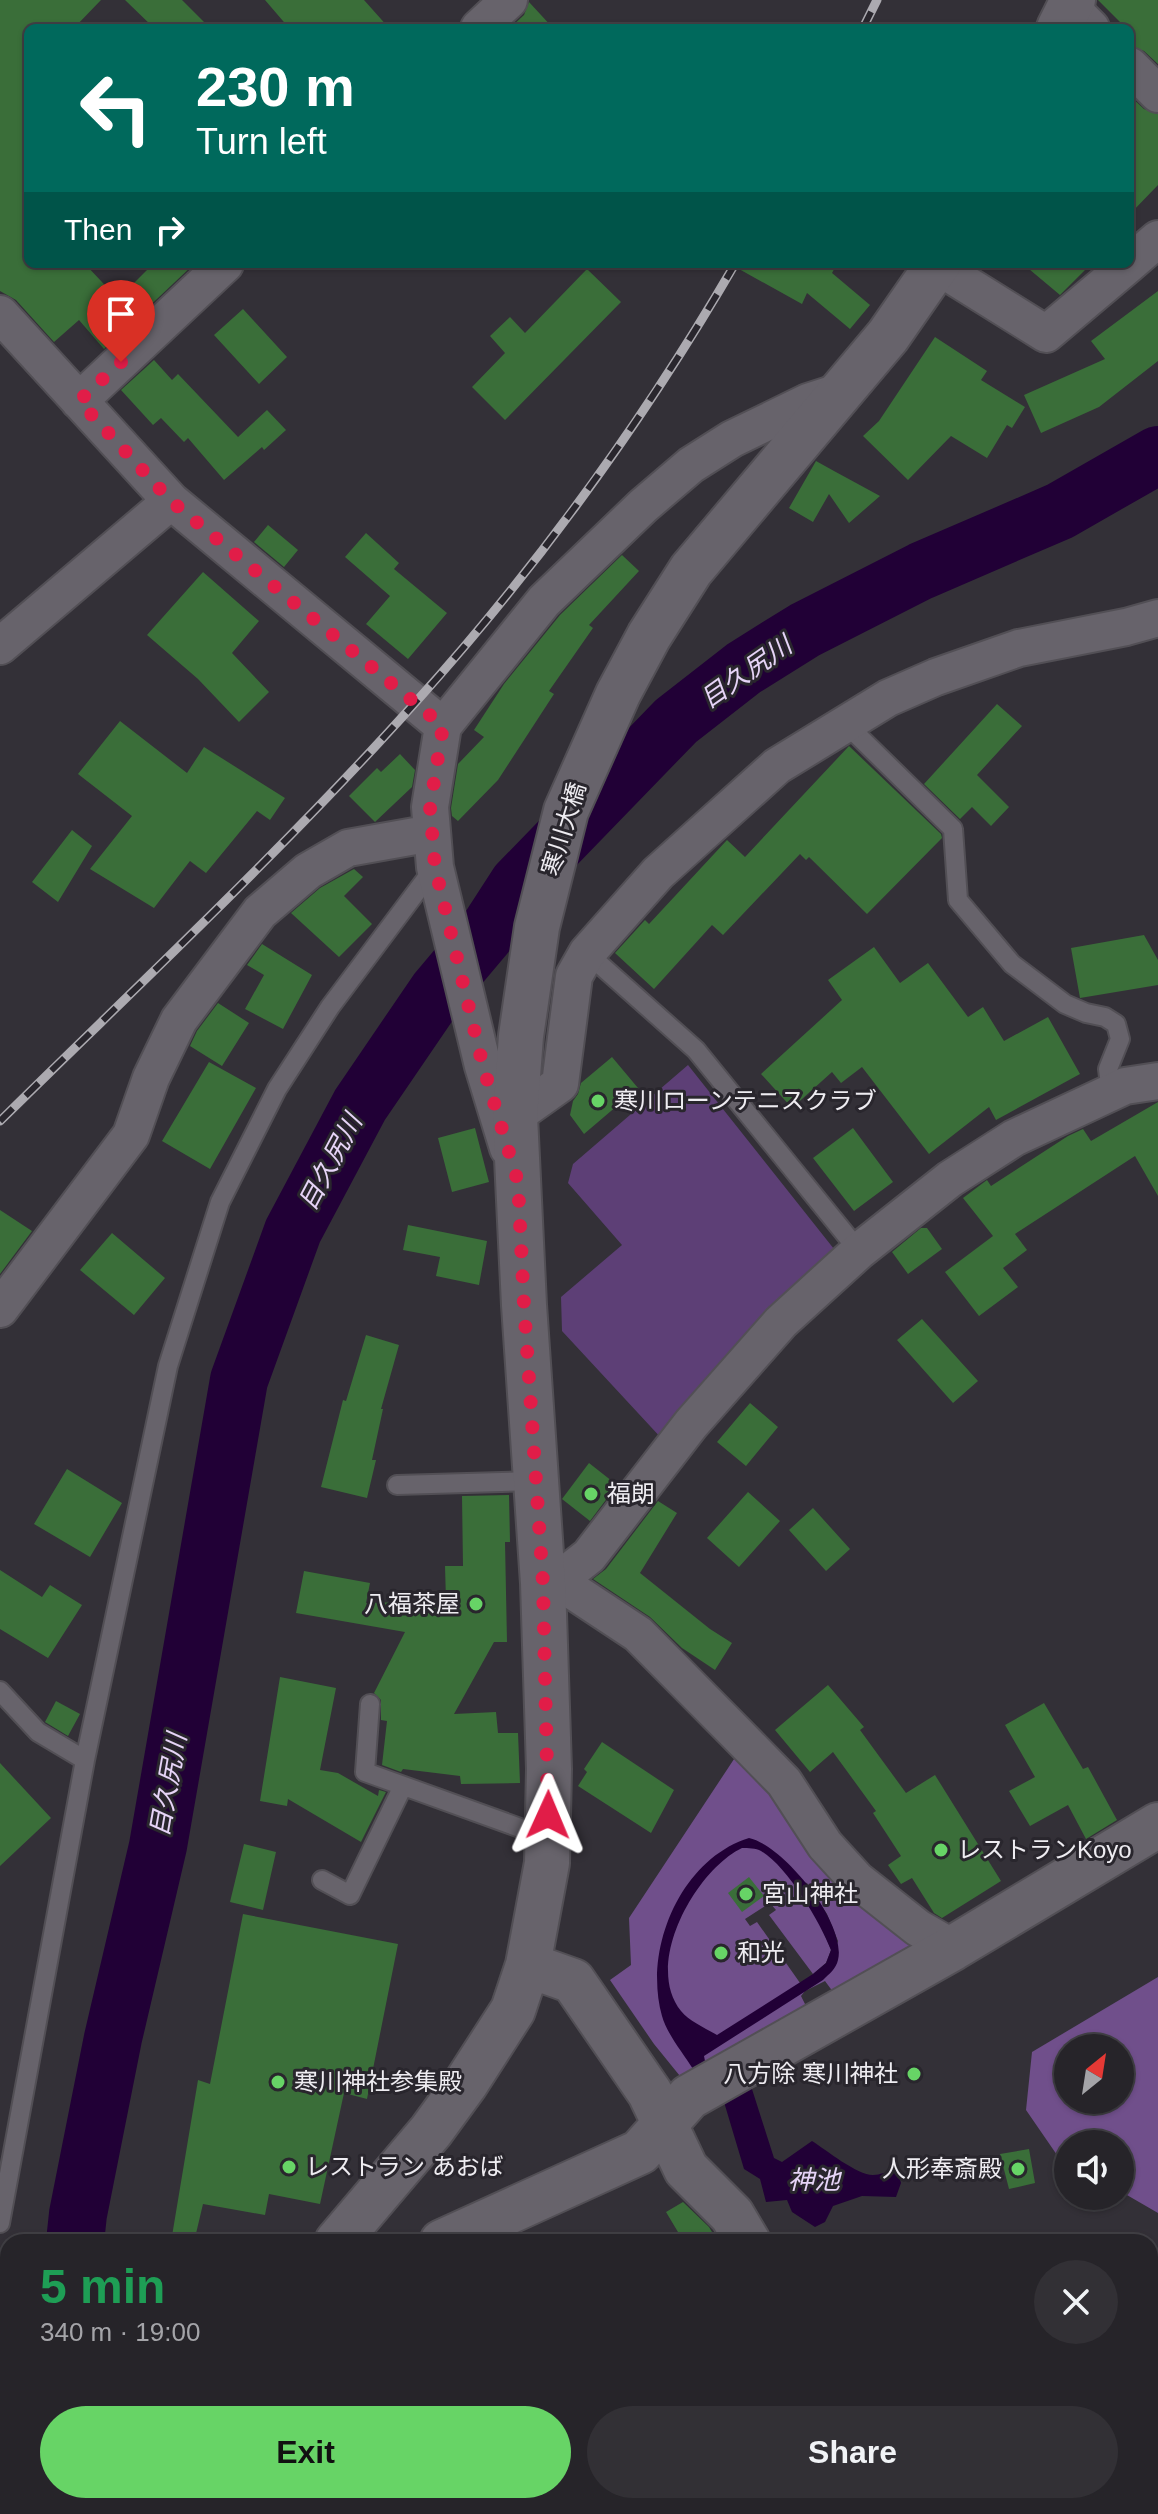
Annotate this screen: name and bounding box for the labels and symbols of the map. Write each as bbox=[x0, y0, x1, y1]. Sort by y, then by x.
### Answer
pin bbox=[87, 280, 155, 362]
water label: 目久尻川 bbox=[695, 628, 800, 714]
street label: 寒川大橋 bbox=[537, 779, 590, 879]
place label: 寒川ローンテニスクラブ bbox=[614, 1087, 877, 1114]
marker: 寒川ローンテニスクラブ bbox=[589, 1092, 607, 1110]
water label: 目久尻川 bbox=[292, 1106, 369, 1215]
place label: 福朗 bbox=[607, 1480, 655, 1507]
marker: 福朗 bbox=[582, 1485, 600, 1503]
place label: 八福茶屋 bbox=[364, 1590, 460, 1617]
marker: 八福茶屋 bbox=[467, 1595, 485, 1613]
water label: 目久尻川 bbox=[144, 1728, 192, 1839]
position arrow bbox=[506, 1773, 590, 1857]
place label: レストランKoyo bbox=[957, 1836, 1132, 1863]
marker: レストランKoyo bbox=[932, 1841, 950, 1859]
place label: 宮山神社 bbox=[762, 1880, 858, 1907]
marker: 宮山神社 bbox=[737, 1885, 755, 1903]
place label: 和光 bbox=[737, 1939, 785, 1966]
marker: 和光 bbox=[712, 1944, 730, 1962]
north arrow bbox=[1054, 2034, 1134, 2114]
place label: 八方除 寒川神社 bbox=[723, 2060, 898, 2087]
marker: 八方除 寒川神社 bbox=[905, 2065, 923, 2083]
place label: 寒川神社参集殿 bbox=[294, 2068, 462, 2095]
marker: 寒川神社参集殿 bbox=[269, 2073, 287, 2091]
place label: レストラン あおば bbox=[305, 2153, 504, 2180]
place label: 人形奉斎殿 bbox=[882, 2155, 1002, 2182]
marker: レストラン あおば bbox=[280, 2158, 298, 2176]
marker: 人形奉斎殿 bbox=[1009, 2160, 1027, 2178]
water label: 神池 bbox=[788, 2165, 843, 2195]

